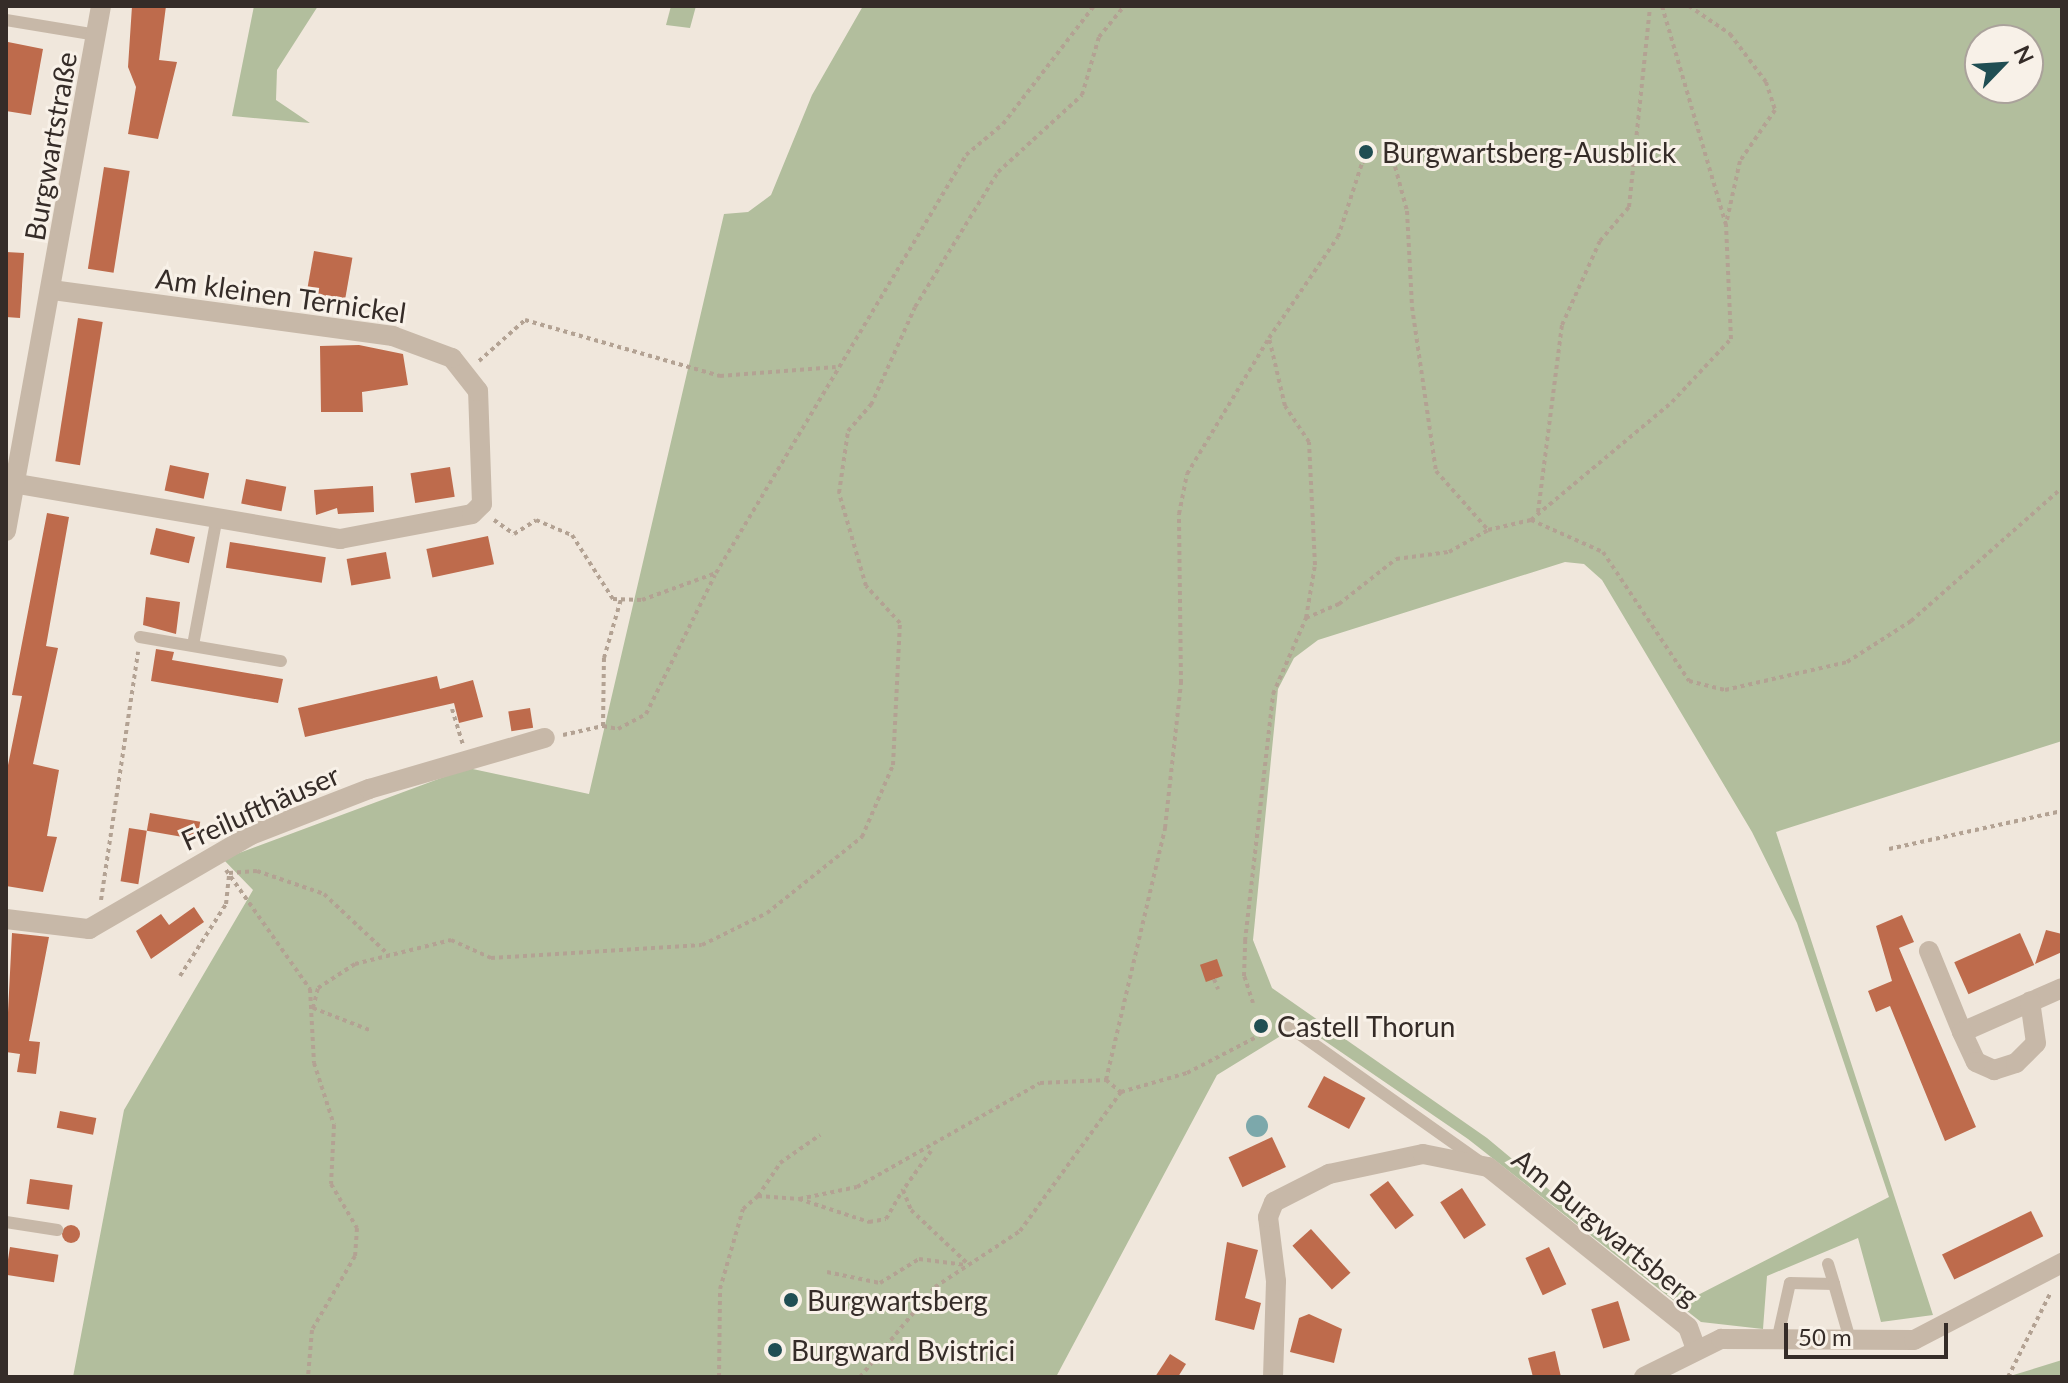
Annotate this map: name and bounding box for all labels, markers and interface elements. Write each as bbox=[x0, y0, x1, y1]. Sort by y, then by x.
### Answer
north arrow bbox=[1964, 24, 2044, 104]
text: N bbox=[2009, 41, 2040, 68]
street label: Burgwartstraße bbox=[17, 49, 83, 243]
place label: Burgwartsberg-Ausblick bbox=[1382, 135, 1676, 169]
marker: Burgwartsberg-Ausblick bbox=[1357, 143, 1375, 161]
street label: Am kleinen Ternickel bbox=[153, 261, 409, 329]
street label: Freilufthäuser bbox=[176, 757, 344, 857]
place label: Castell Thorun bbox=[1277, 1009, 1456, 1043]
marker: Castell Thorun bbox=[1252, 1017, 1270, 1035]
street label: Am Burgwartsberg bbox=[1506, 1142, 1706, 1312]
place label: Burgwartsberg bbox=[807, 1283, 988, 1317]
marker: Burgwartsberg bbox=[782, 1291, 800, 1309]
scale bar bbox=[1788, 1307, 1952, 1357]
text: 50 m bbox=[1798, 1322, 1852, 1351]
place label: Burgward Bvistrici bbox=[791, 1333, 1015, 1367]
marker: Burgward Bvistrici bbox=[766, 1341, 784, 1359]

